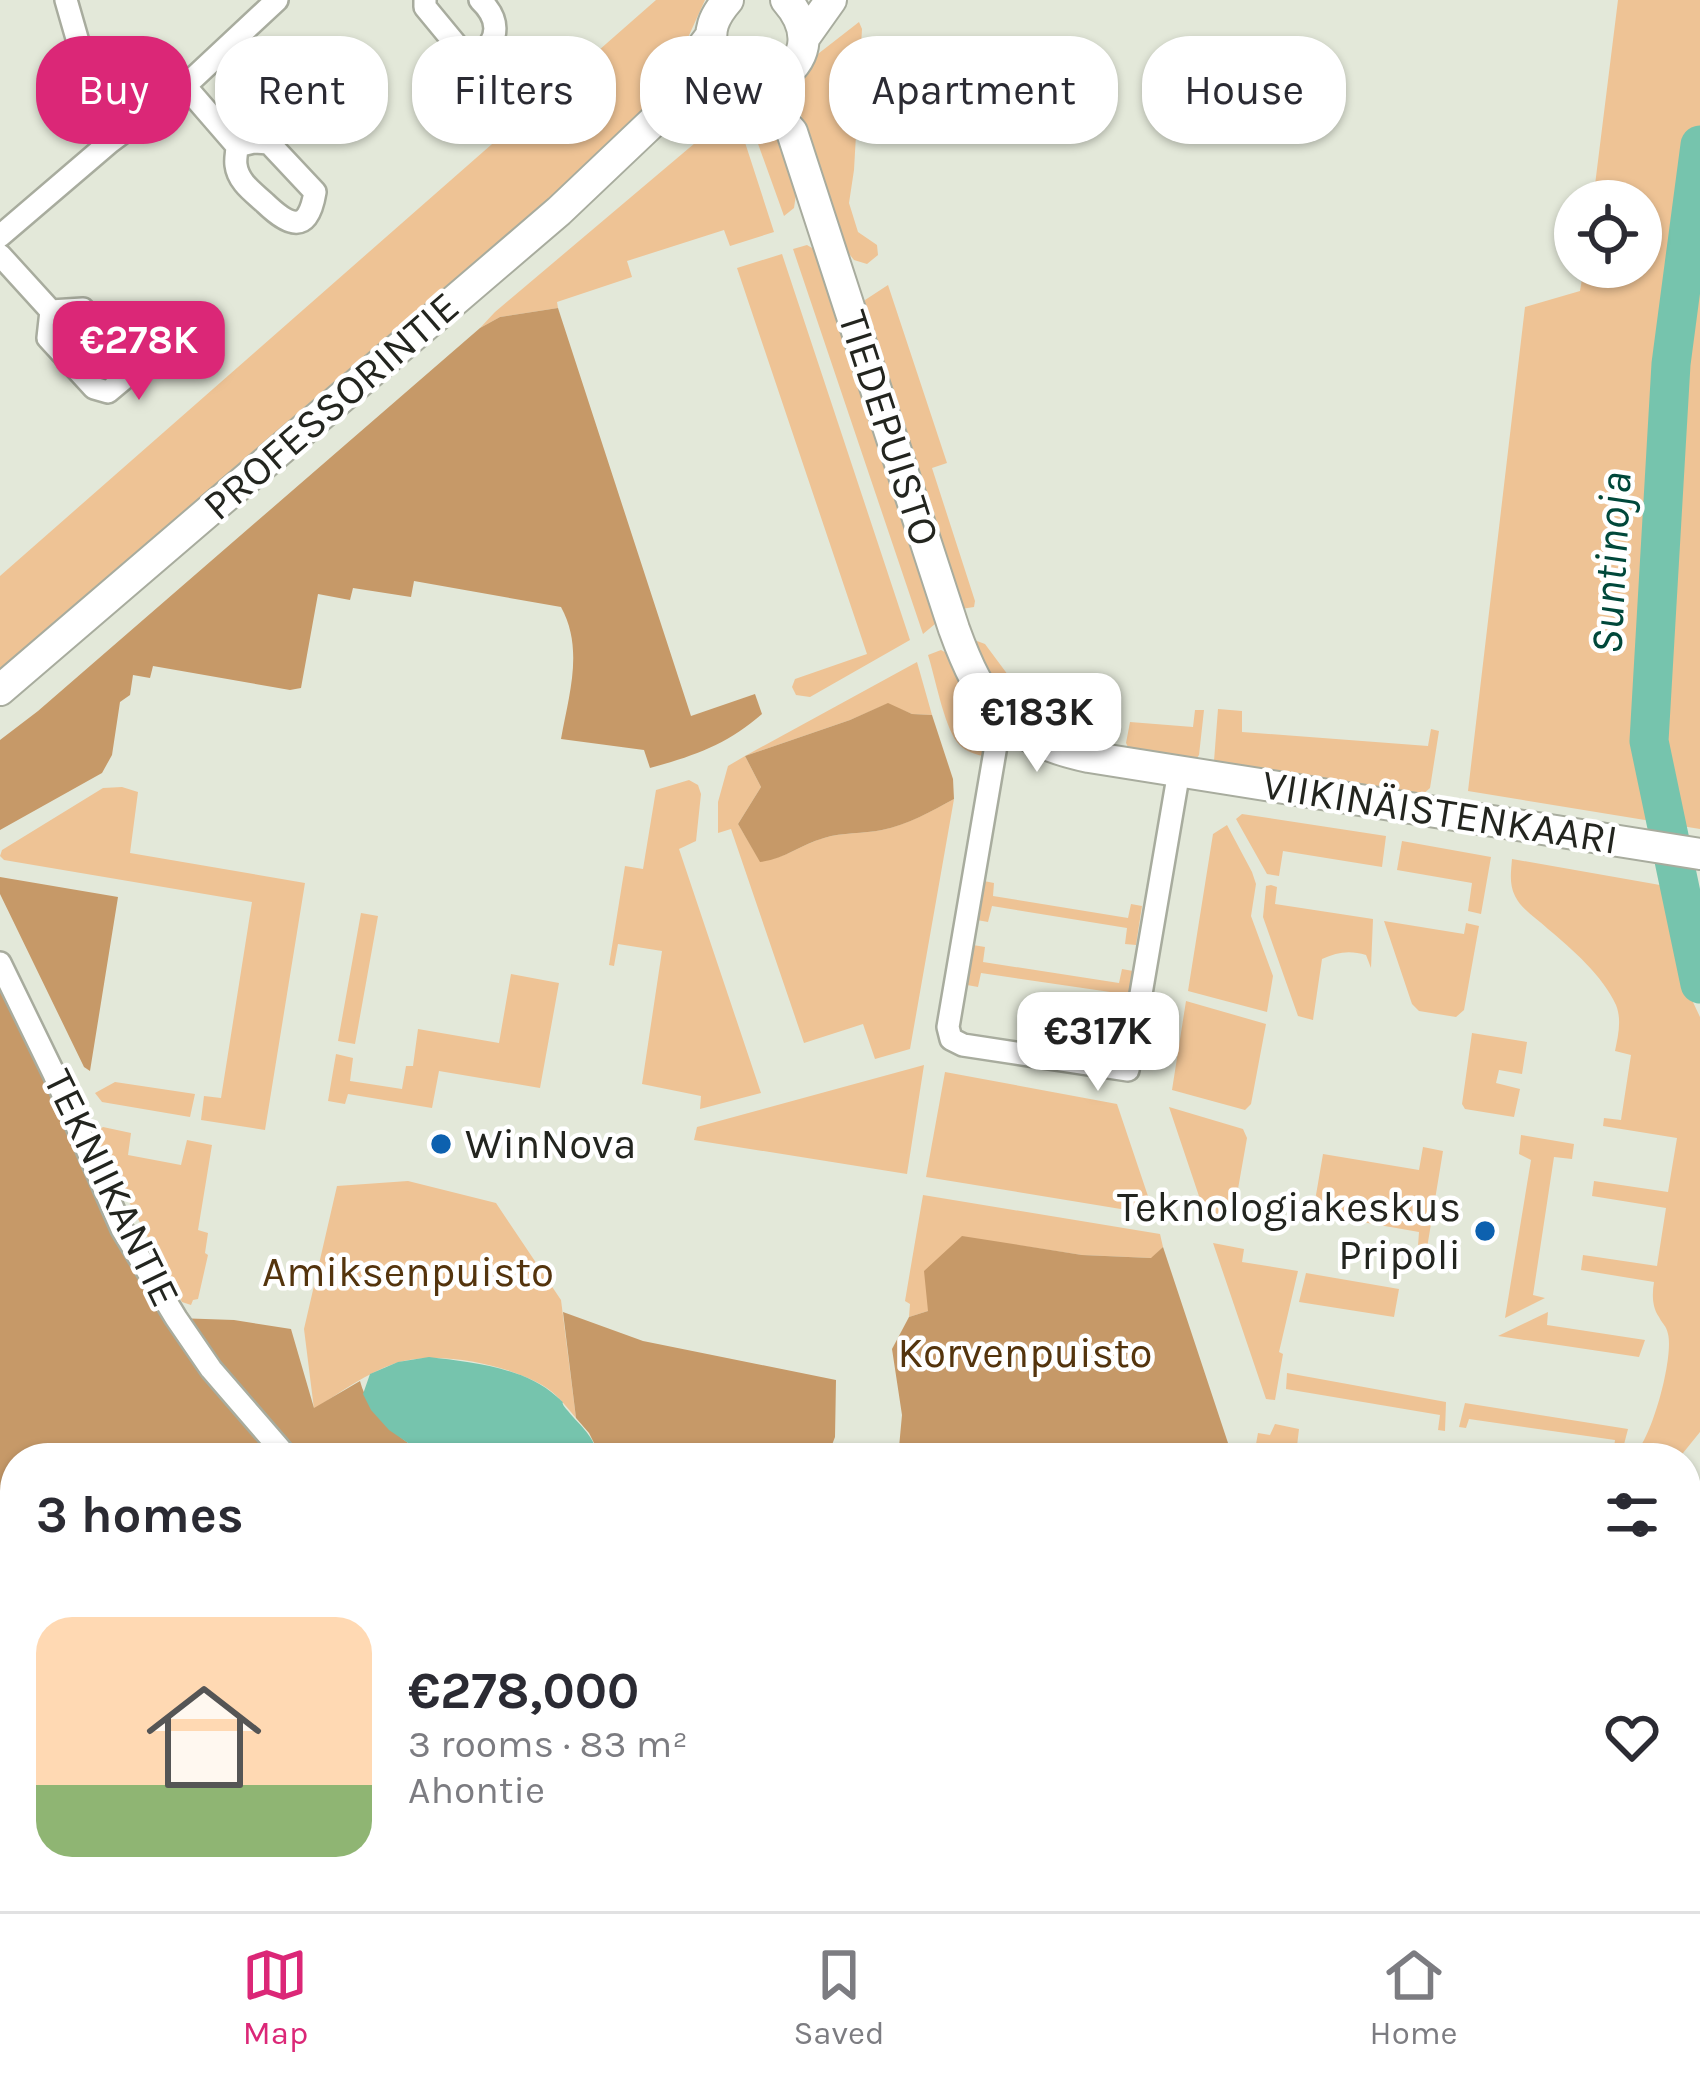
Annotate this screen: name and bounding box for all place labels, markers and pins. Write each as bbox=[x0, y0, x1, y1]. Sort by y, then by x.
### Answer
pin: €278K bbox=[55, 301, 223, 403]
pin: €183K bbox=[953, 673, 1121, 775]
pin: €317K bbox=[1014, 992, 1182, 1094]
place label: WinNova bbox=[465, 1119, 636, 1169]
marker: WinNova bbox=[428, 1131, 454, 1157]
place label: Teknologiakeskus Pripoli bbox=[1117, 1182, 1461, 1280]
marker: Teknologiakeskus Pripoli bbox=[1472, 1218, 1498, 1244]

